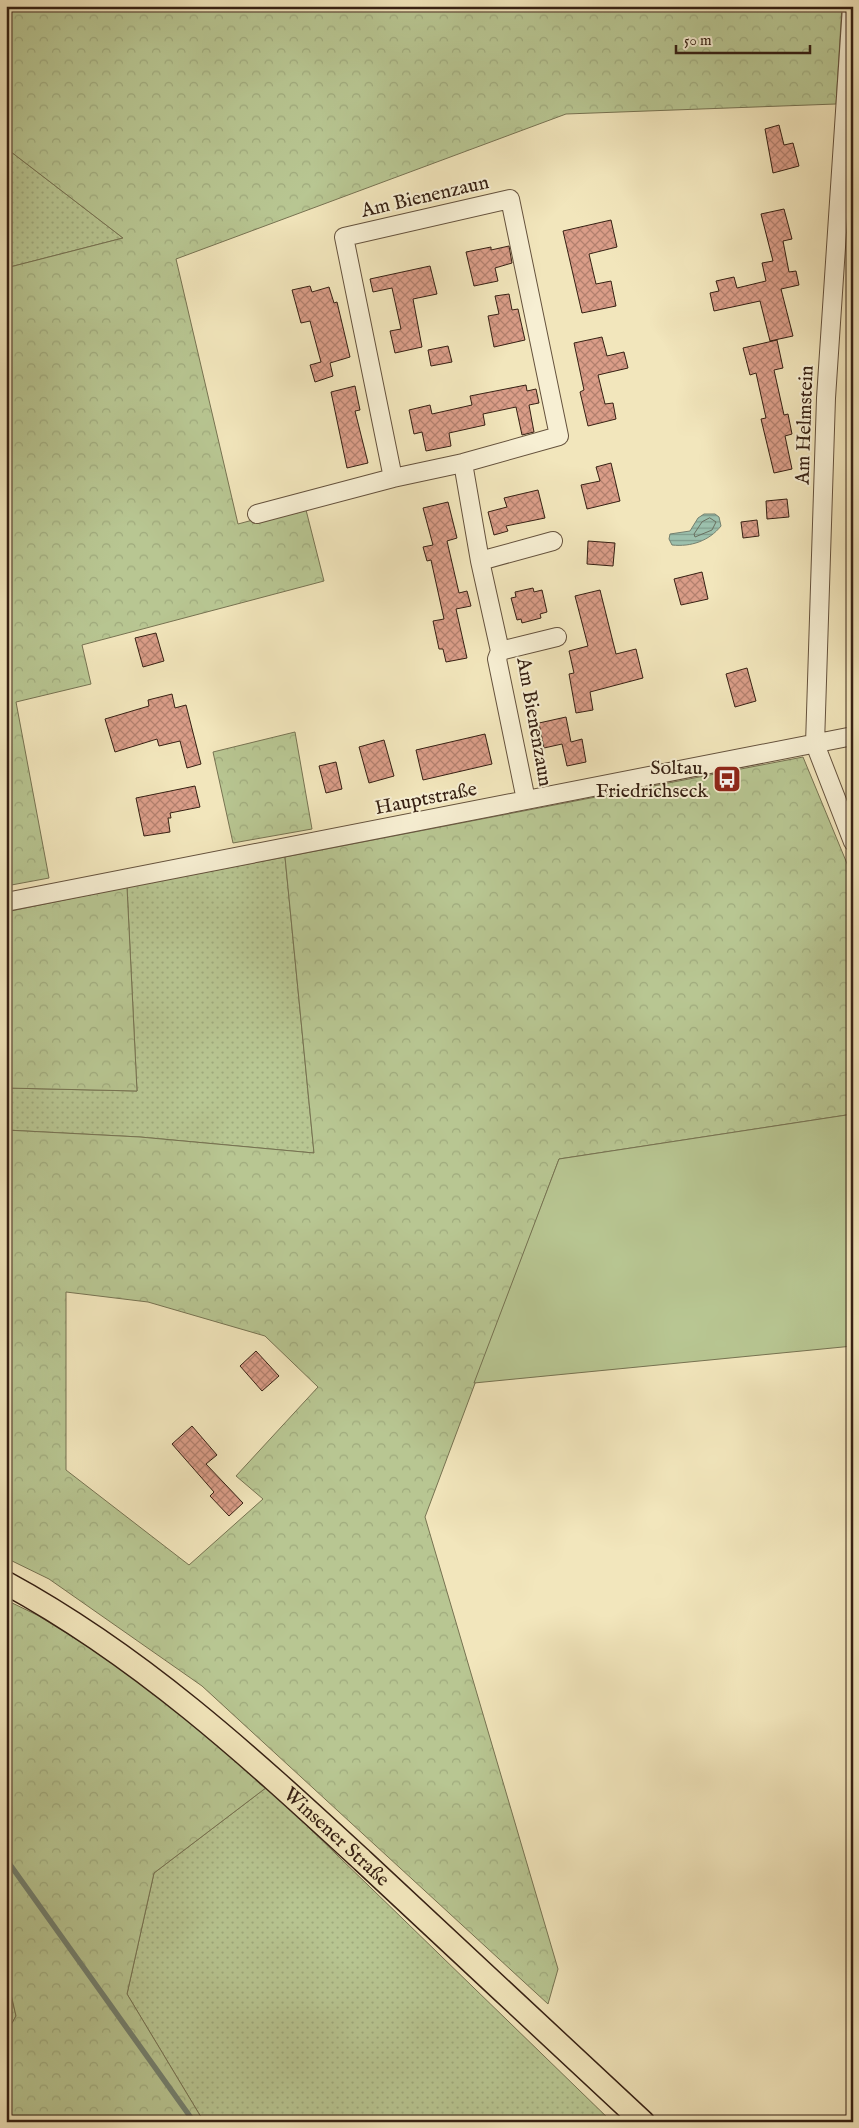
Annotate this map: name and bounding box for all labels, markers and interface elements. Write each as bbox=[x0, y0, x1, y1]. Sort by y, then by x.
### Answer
scale bar bbox=[676, 22, 810, 54]
text: 50 m bbox=[684, 31, 712, 50]
street label: Am Bienenzaun bbox=[358, 170, 492, 224]
street label: Am Helmstein bbox=[790, 365, 820, 486]
street label: Am Bienenzaun bbox=[510, 655, 558, 789]
place label: Soltau, Friedrichseck bbox=[596, 756, 708, 804]
bus stop icon: Soltau, Friedrichseck bbox=[712, 764, 742, 794]
street label: Hauptstraße bbox=[373, 777, 479, 821]
street label: Winsener Straße bbox=[278, 1782, 395, 1892]

